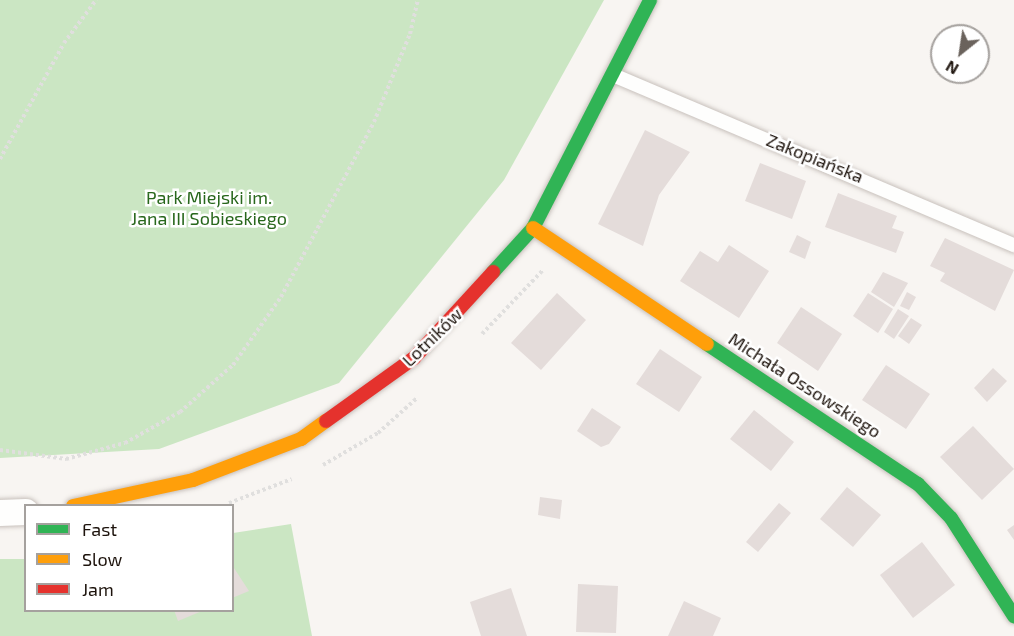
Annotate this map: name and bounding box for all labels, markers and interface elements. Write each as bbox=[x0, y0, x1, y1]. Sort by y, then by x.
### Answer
north arrow bbox=[930, 24, 990, 84]
text: N bbox=[942, 57, 962, 79]
street label: Zakopiańska bbox=[763, 129, 867, 187]
park label: Park Miejski im. Jana III Sobieskiego bbox=[131, 187, 287, 230]
street label: Lotników bbox=[397, 303, 467, 371]
street label: Michała Ossowskiego bbox=[725, 328, 885, 442]
legend bbox=[24, 504, 234, 612]
text: Fast bbox=[82, 518, 117, 540]
text: Slow bbox=[82, 548, 122, 570]
text: Jam bbox=[82, 578, 114, 600]

